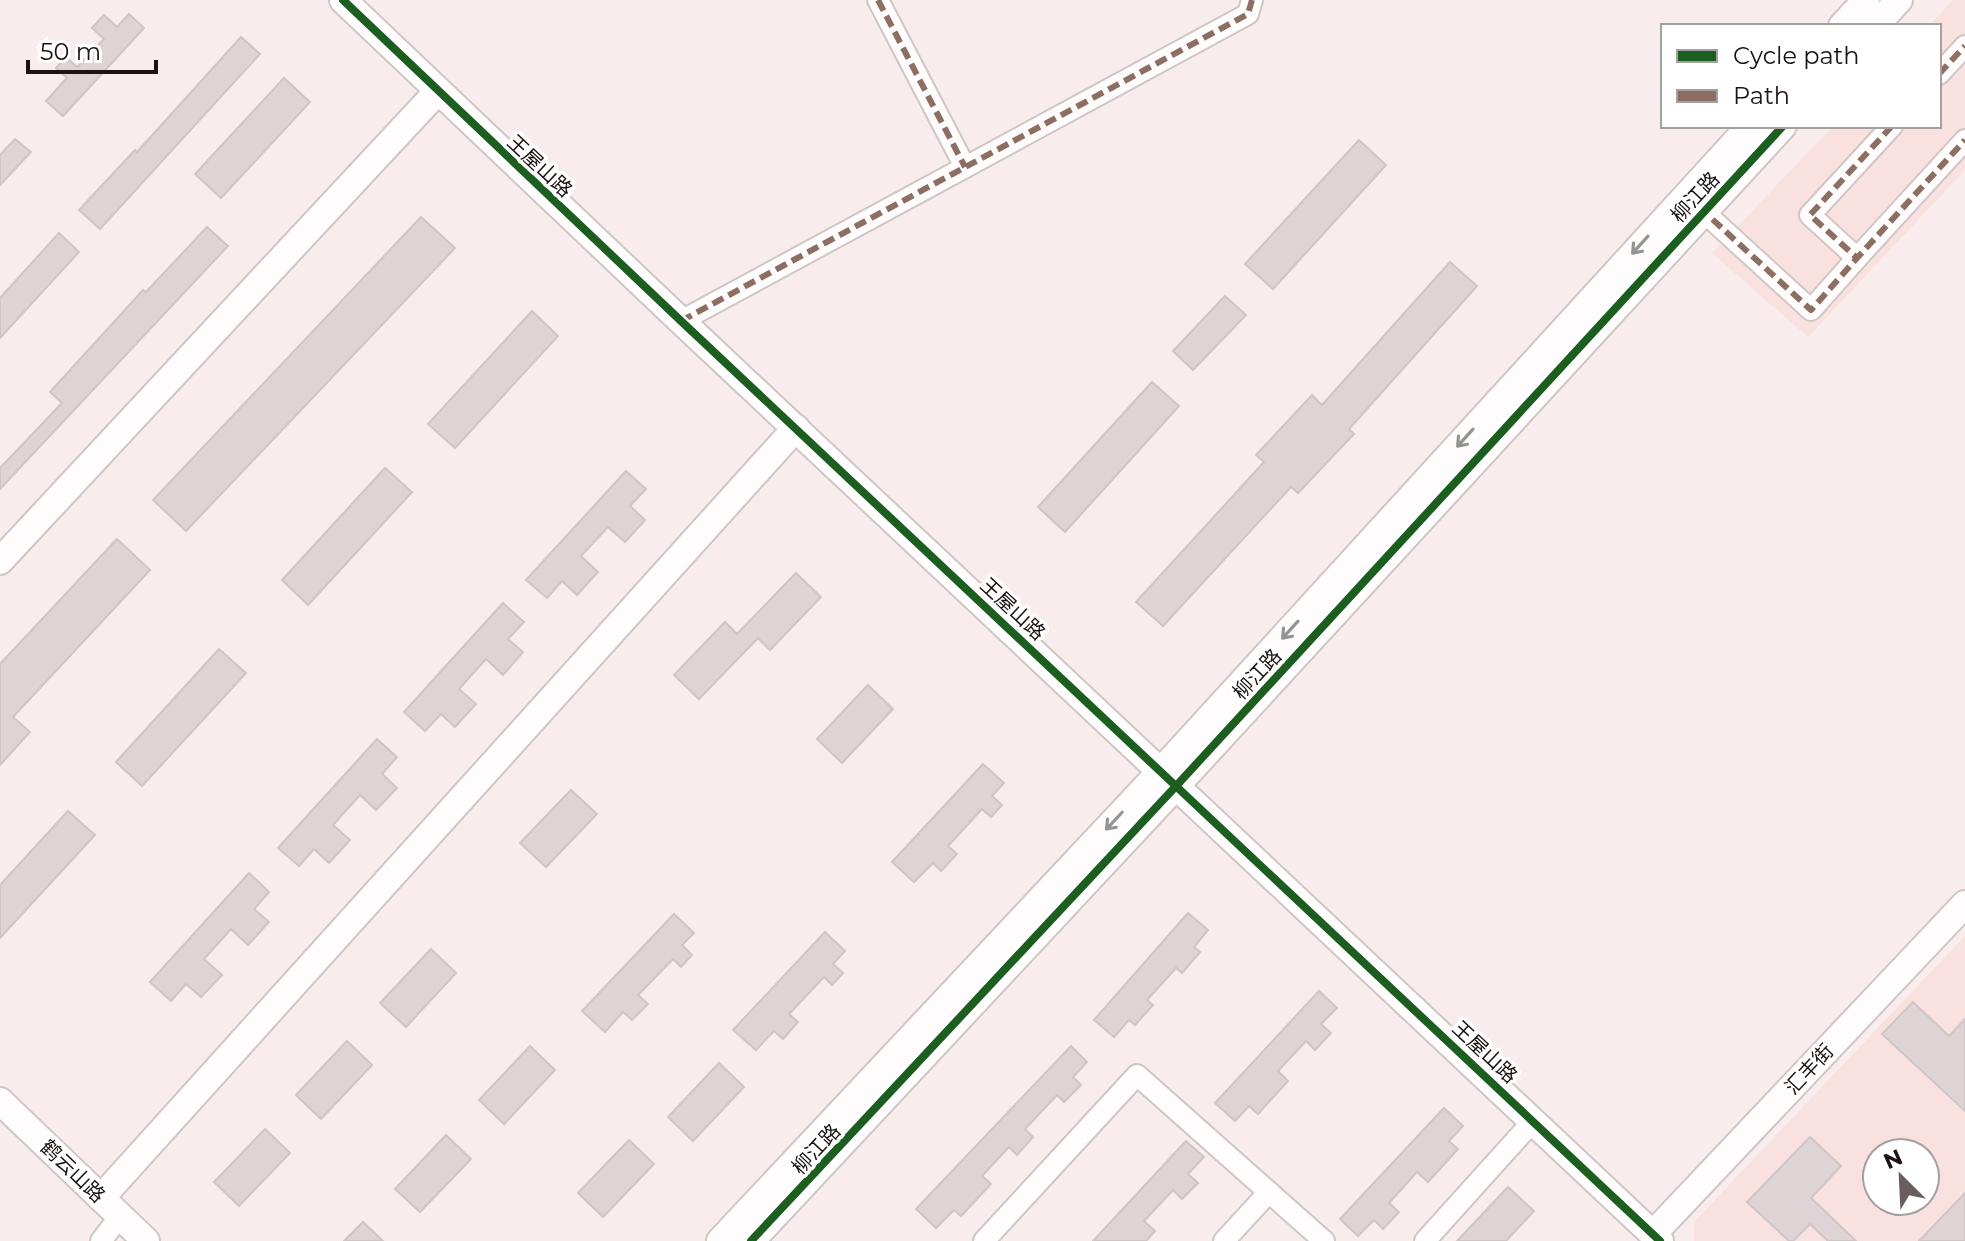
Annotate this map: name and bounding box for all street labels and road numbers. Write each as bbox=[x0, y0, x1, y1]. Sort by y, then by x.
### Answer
street label: 王屋山路 bbox=[503, 130, 577, 202]
street label: 柳江路 bbox=[1666, 167, 1724, 227]
street label: 王屋山路 bbox=[976, 573, 1050, 645]
street label: 柳江路 bbox=[1228, 644, 1286, 704]
street label: 王屋山路 bbox=[1448, 1016, 1522, 1088]
street label: 汇丰街 bbox=[1780, 1039, 1838, 1099]
street label: 柳江路 bbox=[787, 1119, 845, 1179]
street label: 鹤云山路 bbox=[36, 1135, 110, 1207]

